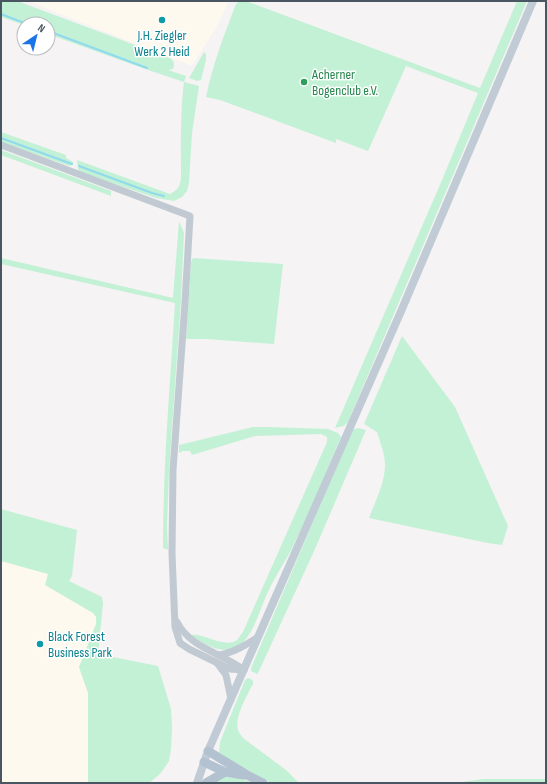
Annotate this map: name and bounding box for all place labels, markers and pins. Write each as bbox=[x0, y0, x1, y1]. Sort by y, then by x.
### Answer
marker: J.H. Ziegler Werk 2 Heid bbox=[157, 15, 167, 25]
place label: J.H. Ziegler Werk 2 Heid bbox=[134, 27, 190, 60]
place label: Acherner Bogenclub e.V. bbox=[311, 66, 378, 99]
marker: Acherner Bogenclub e.V. bbox=[299, 77, 309, 87]
place label: Black Forest Business Park bbox=[48, 628, 113, 661]
marker: Black Forest Business Park bbox=[35, 639, 45, 649]

